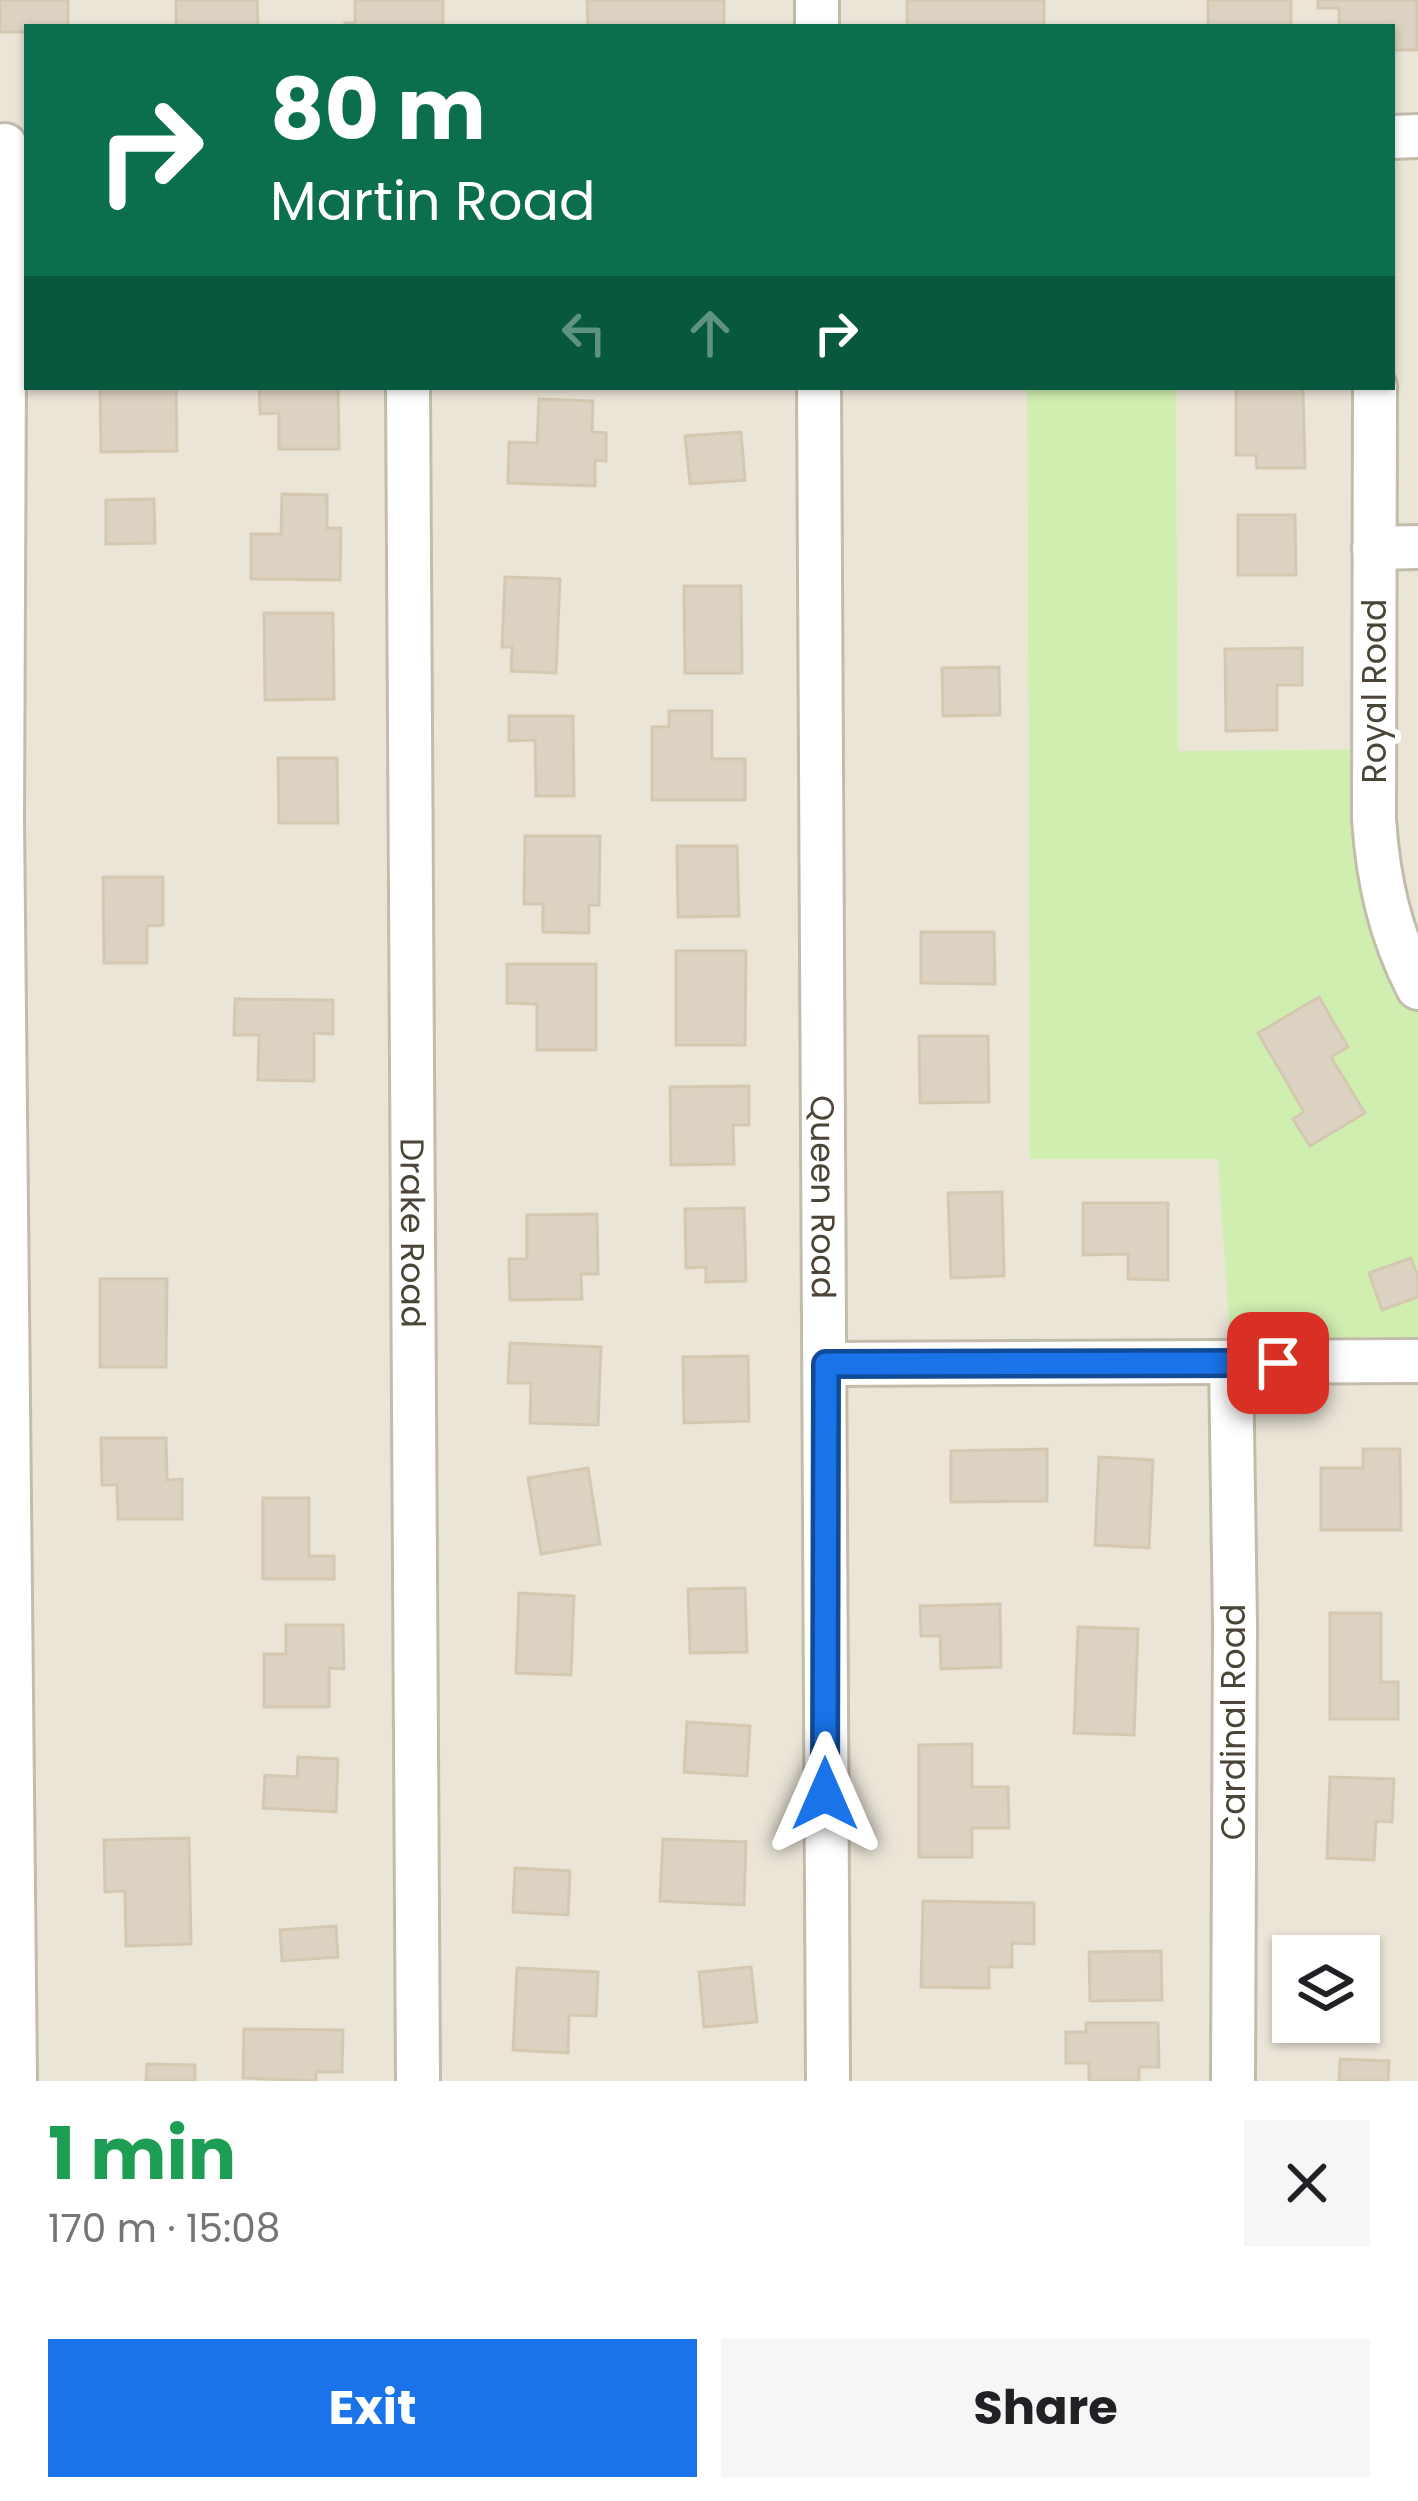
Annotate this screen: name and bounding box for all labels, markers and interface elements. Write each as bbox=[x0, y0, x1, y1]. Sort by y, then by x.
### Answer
text: 80 m bbox=[270, 51, 486, 168]
icon: right bbox=[72, 72, 228, 228]
text: Martin Road bbox=[270, 163, 595, 239]
icon: left bbox=[551, 300, 617, 366]
icon: ahead bbox=[677, 300, 743, 366]
icon: right bbox=[803, 300, 869, 366]
street label: Royal Road bbox=[1351, 599, 1398, 783]
street label: Queen Road bbox=[799, 1095, 847, 1299]
street label: Drake Road bbox=[388, 1138, 437, 1328]
pin bbox=[1227, 1312, 1329, 1414]
icon: arrive bbox=[1245, 1330, 1311, 1396]
street label: Cardinal Road bbox=[1210, 1604, 1257, 1840]
position arrow bbox=[762, 1731, 888, 1857]
map controls bbox=[1272, 1935, 1380, 2043]
button: layers bbox=[1272, 1935, 1380, 2043]
text: 1 min bbox=[48, 2103, 236, 2204]
button: close bbox=[1244, 2120, 1370, 2246]
text: 170 m · 15:08 bbox=[48, 2201, 280, 2256]
button: Exit bbox=[48, 2339, 697, 2477]
button: Share bbox=[721, 2339, 1370, 2477]

